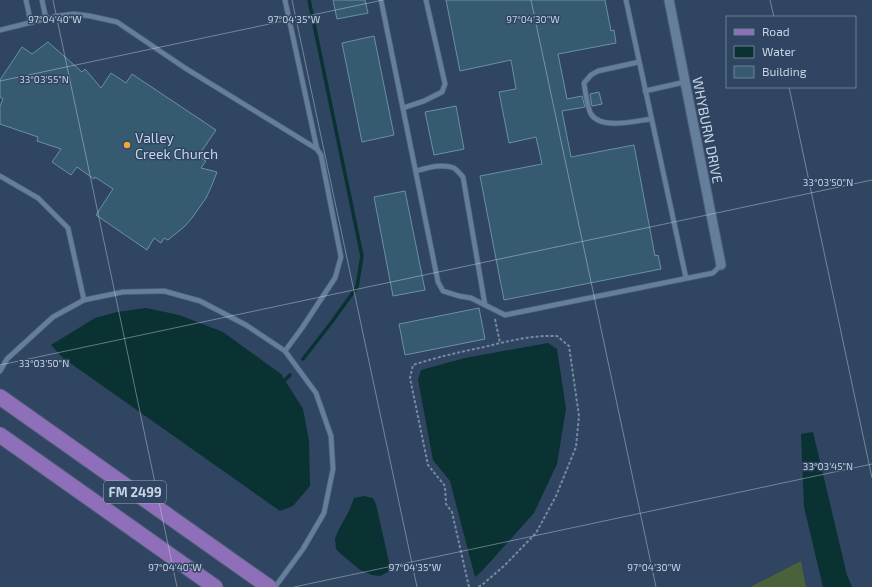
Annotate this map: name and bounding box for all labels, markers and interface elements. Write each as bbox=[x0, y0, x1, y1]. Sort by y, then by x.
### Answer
text: 97°04'40"W bbox=[28, 13, 82, 25]
text: 97°04'35"W bbox=[268, 13, 321, 25]
text: 97°04'30"W bbox=[506, 13, 560, 25]
legend bbox=[726, 16, 856, 88]
text: Road bbox=[762, 24, 790, 38]
text: Water bbox=[762, 44, 796, 58]
text: Building bbox=[762, 64, 807, 78]
text: 33°03'55"N bbox=[19, 73, 69, 85]
street label: WHYBURN DRIVE bbox=[689, 75, 727, 185]
place label: Valley Creek Church bbox=[135, 129, 218, 162]
marker: Valley Creek Church bbox=[122, 140, 132, 150]
text: 33°03'50"N bbox=[803, 176, 853, 188]
text: 33°03'50"N bbox=[19, 357, 69, 369]
text: 33°03'45"N bbox=[803, 460, 853, 472]
road number: FM 2499 bbox=[104, 481, 166, 503]
text: 97°04'40"W bbox=[148, 561, 202, 573]
text: 97°04'35"W bbox=[389, 561, 442, 573]
text: 97°04'30"W bbox=[627, 561, 681, 573]

